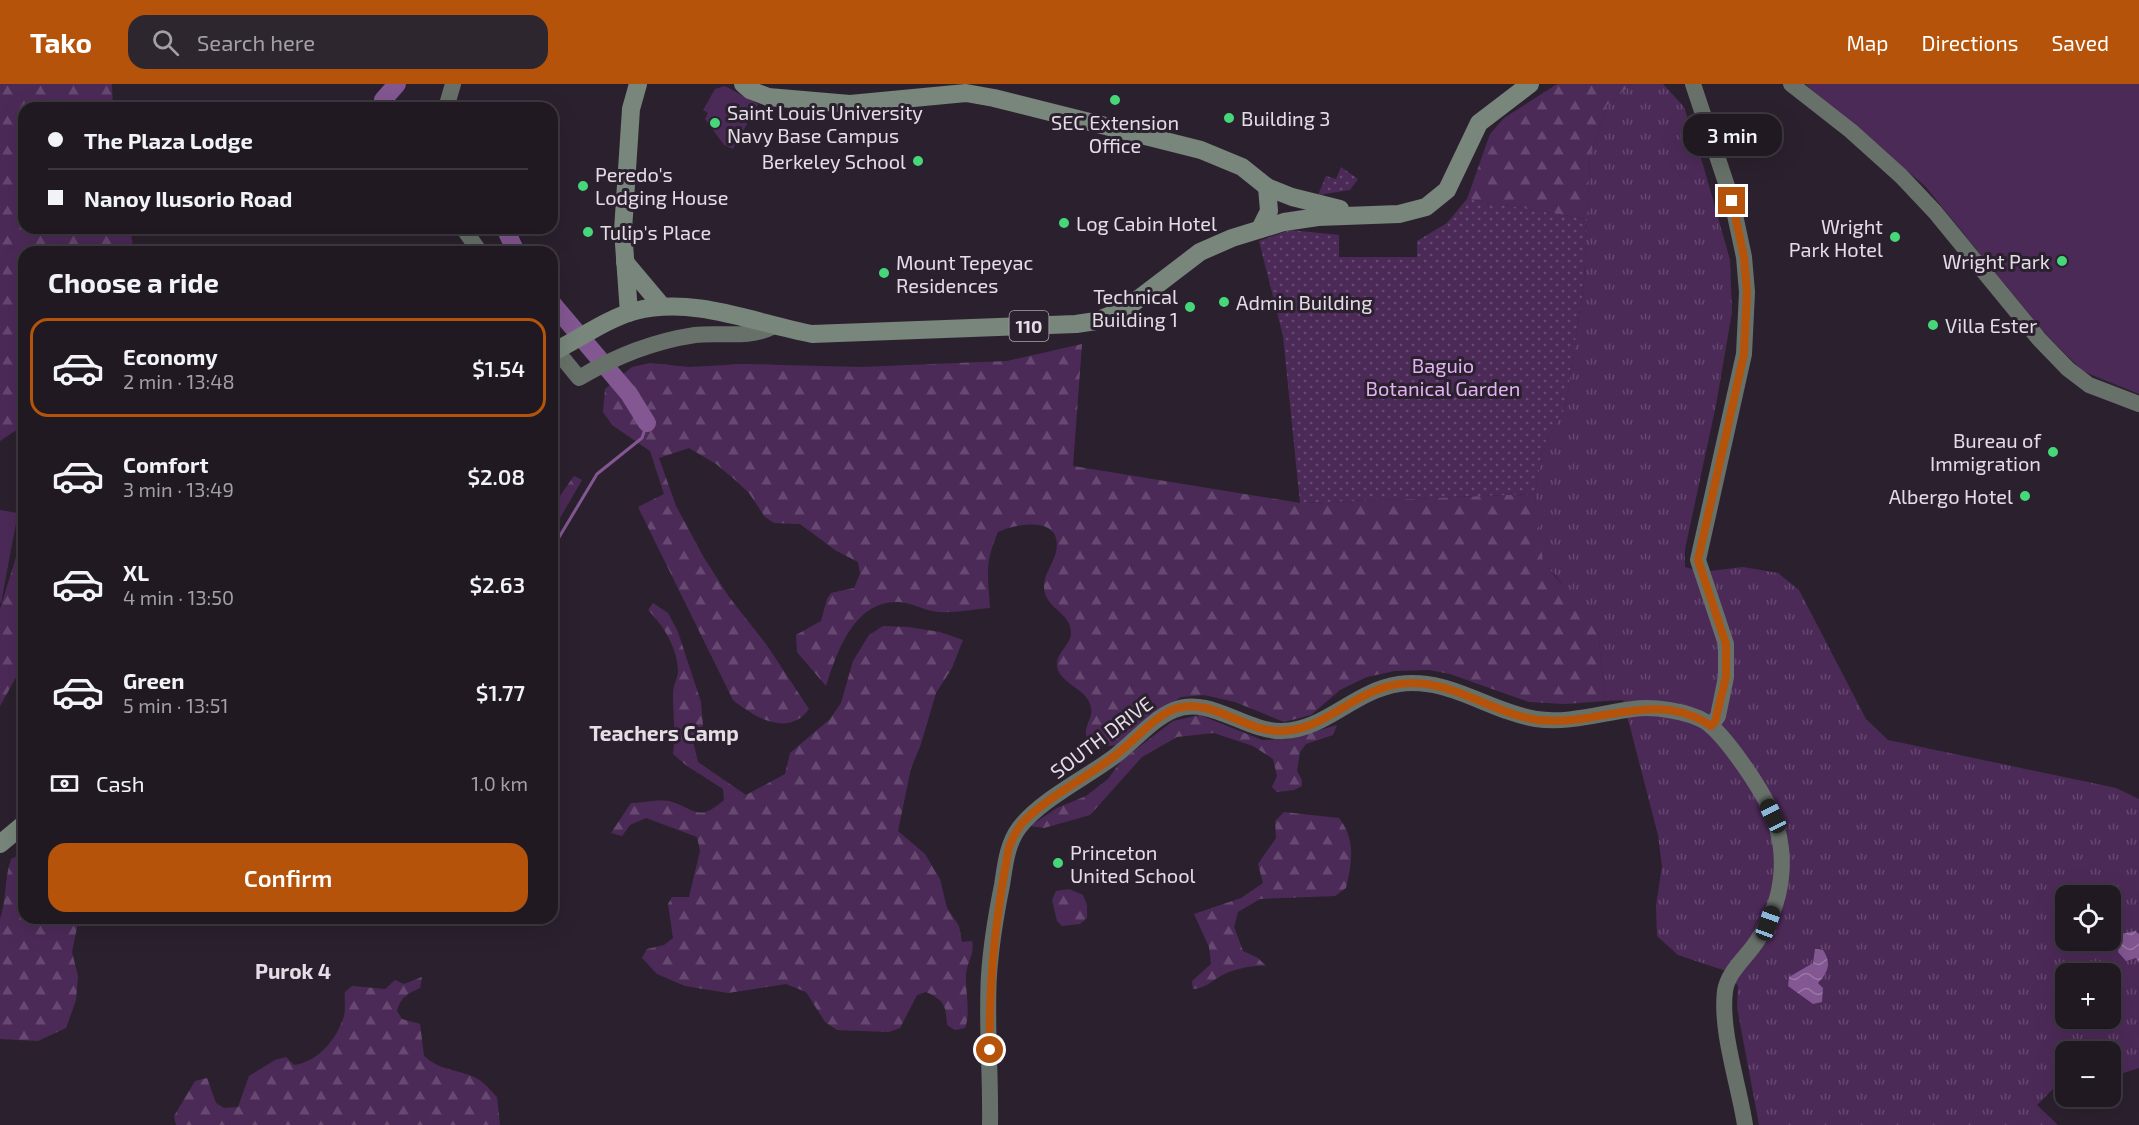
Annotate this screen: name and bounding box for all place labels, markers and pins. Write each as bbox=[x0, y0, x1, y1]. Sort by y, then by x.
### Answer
marker: SEC Extension Office bbox=[1108, 93, 1122, 107]
place label: Saint Louis University Navy Base Campus bbox=[727, 100, 923, 147]
place label: Building 3 bbox=[1241, 106, 1330, 130]
place label: SEC Extension Office bbox=[1051, 110, 1179, 157]
marker: Building 3 bbox=[1222, 111, 1236, 125]
marker: Saint Louis University Navy Base Campus bbox=[708, 116, 722, 130]
place label: Berkeley School bbox=[762, 149, 906, 173]
marker: Berkeley School bbox=[911, 154, 925, 168]
place label: Peredo's Lodging House bbox=[595, 162, 728, 209]
marker: Peredo's Lodging House bbox=[576, 179, 590, 193]
place label: Log Cabin Hotel bbox=[1076, 211, 1217, 235]
place label: Wright Park Hotel bbox=[1789, 214, 1883, 261]
marker: Log Cabin Hotel bbox=[1057, 216, 1071, 230]
place label: Tulip's Place bbox=[600, 220, 711, 244]
marker: Tulip's Place bbox=[581, 225, 595, 239]
marker: Wright Park Hotel bbox=[1888, 230, 1902, 244]
place label: Wright Park bbox=[1943, 249, 2050, 273]
place label: Mount Tepeyac Residences bbox=[896, 250, 1033, 297]
marker: Wright Park bbox=[2055, 254, 2069, 268]
marker: Mount Tepeyac Residences bbox=[877, 266, 891, 280]
place label: Technical Building 1 bbox=[1092, 284, 1178, 331]
place label: Admin Building bbox=[1236, 290, 1372, 314]
marker: Admin Building bbox=[1217, 295, 1231, 309]
marker: Technical Building 1 bbox=[1183, 300, 1197, 314]
place label: Villa Ester bbox=[1945, 313, 2037, 337]
marker: Villa Ester bbox=[1926, 318, 1940, 332]
place label: Bureau of Immigration bbox=[1930, 428, 2041, 475]
marker: Bureau of Immigration bbox=[2046, 445, 2060, 459]
place label: Albergo Hotel bbox=[1889, 484, 2013, 508]
marker: Albergo Hotel bbox=[2018, 489, 2032, 503]
place label: Princeton United School bbox=[1070, 840, 1196, 887]
marker: Princeton United School bbox=[1051, 856, 1065, 870]

